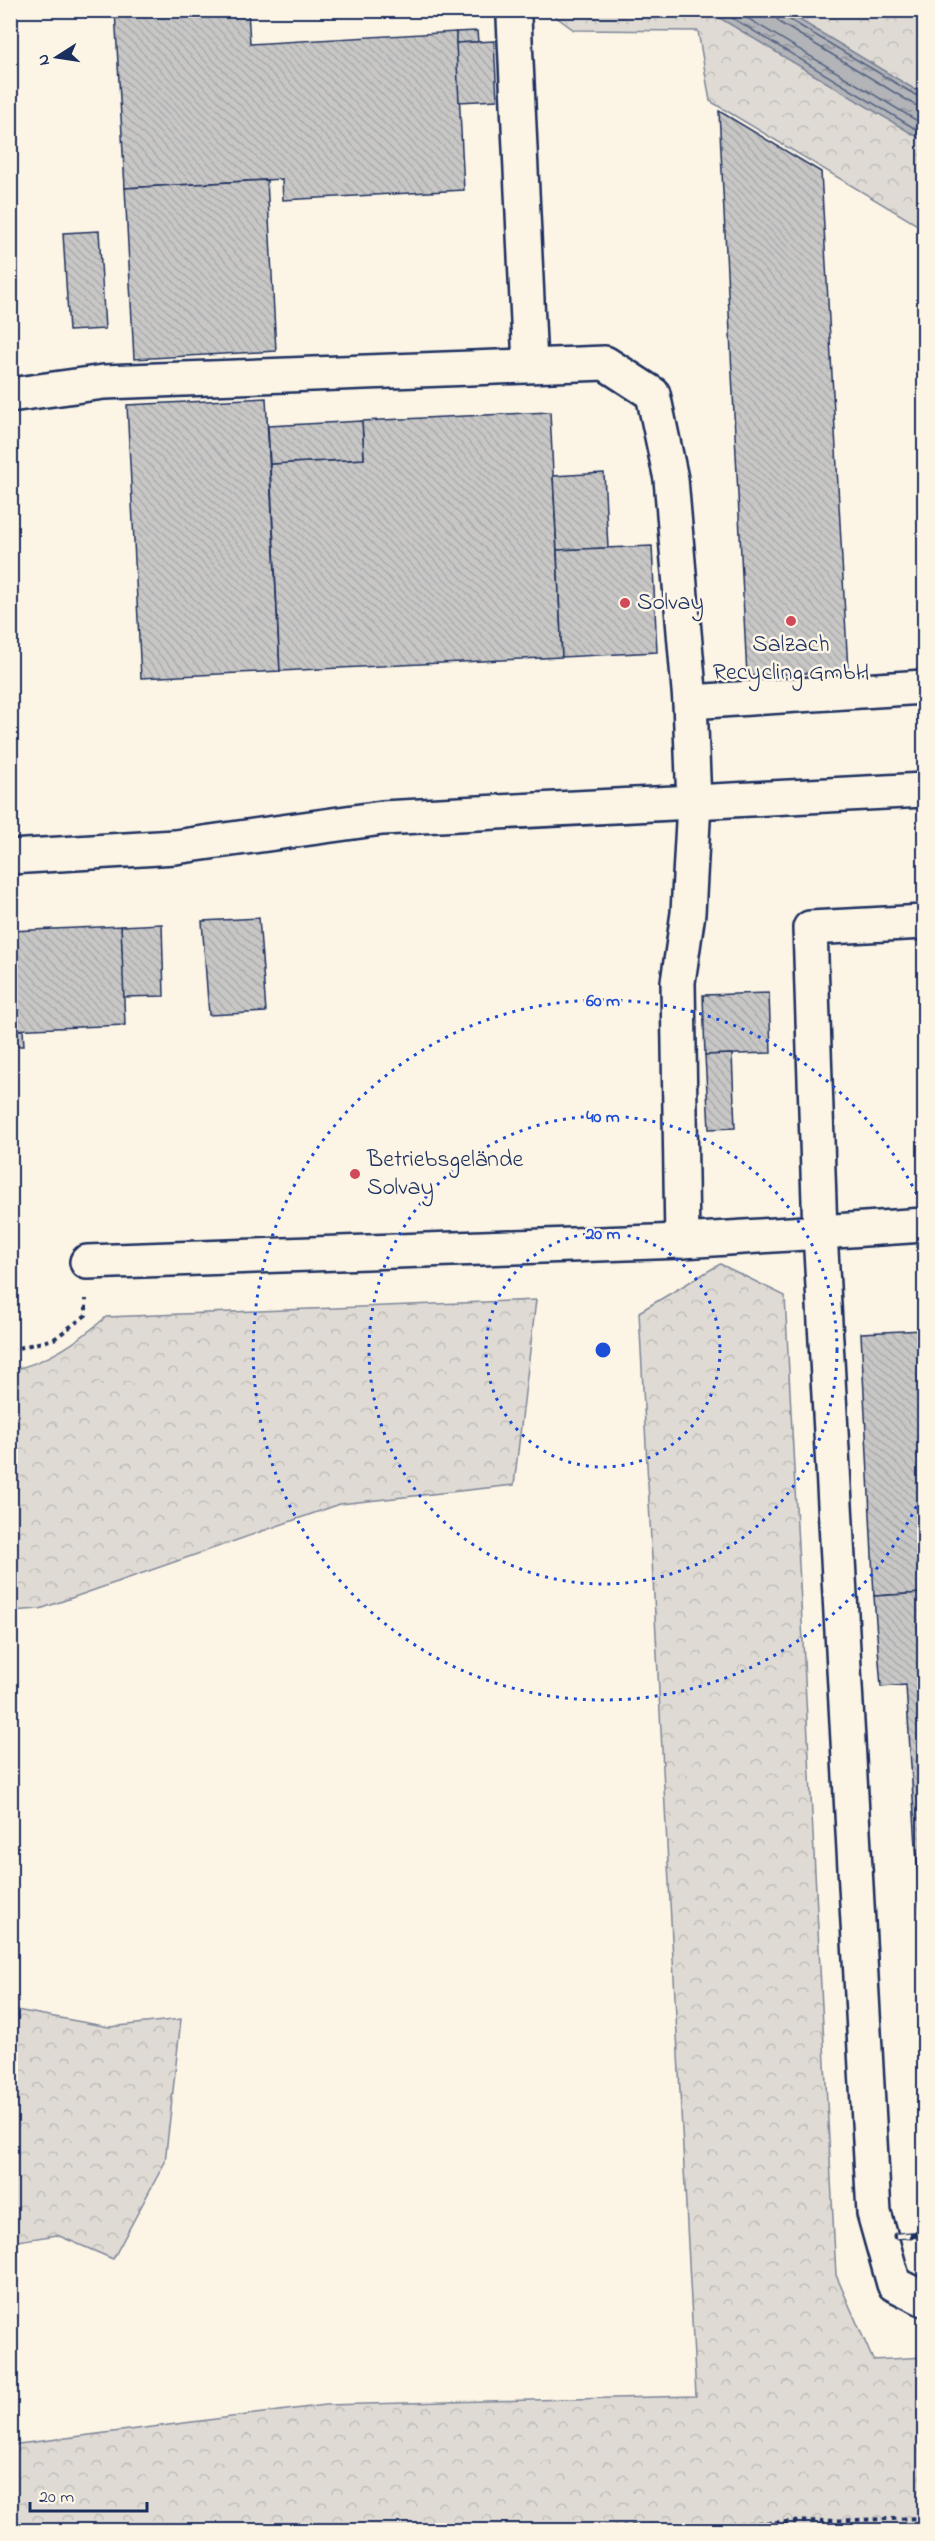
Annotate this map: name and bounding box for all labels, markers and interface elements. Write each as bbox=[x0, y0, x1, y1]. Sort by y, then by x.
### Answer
north arrow bbox=[27, 27, 87, 87]
text: N bbox=[31, 52, 57, 67]
place label: Solvay bbox=[637, 586, 704, 622]
marker: Solvay bbox=[618, 596, 632, 610]
marker: Salzach Recycling GmbH bbox=[784, 614, 798, 628]
place label: Salzach Recycling GmbH bbox=[713, 628, 869, 692]
text: 60 m bbox=[586, 989, 620, 1015]
text: 40 m bbox=[586, 1105, 620, 1131]
place label: Betriebsgelände Solvay bbox=[366, 1143, 523, 1207]
marker: Betriebsgelände Solvay bbox=[348, 1167, 362, 1181]
text: 20 m bbox=[584, 1222, 621, 1248]
centre of rings bbox=[593, 1340, 613, 1360]
scale bar bbox=[30, 2475, 147, 2513]
text: 20 m bbox=[39, 2485, 74, 2511]

